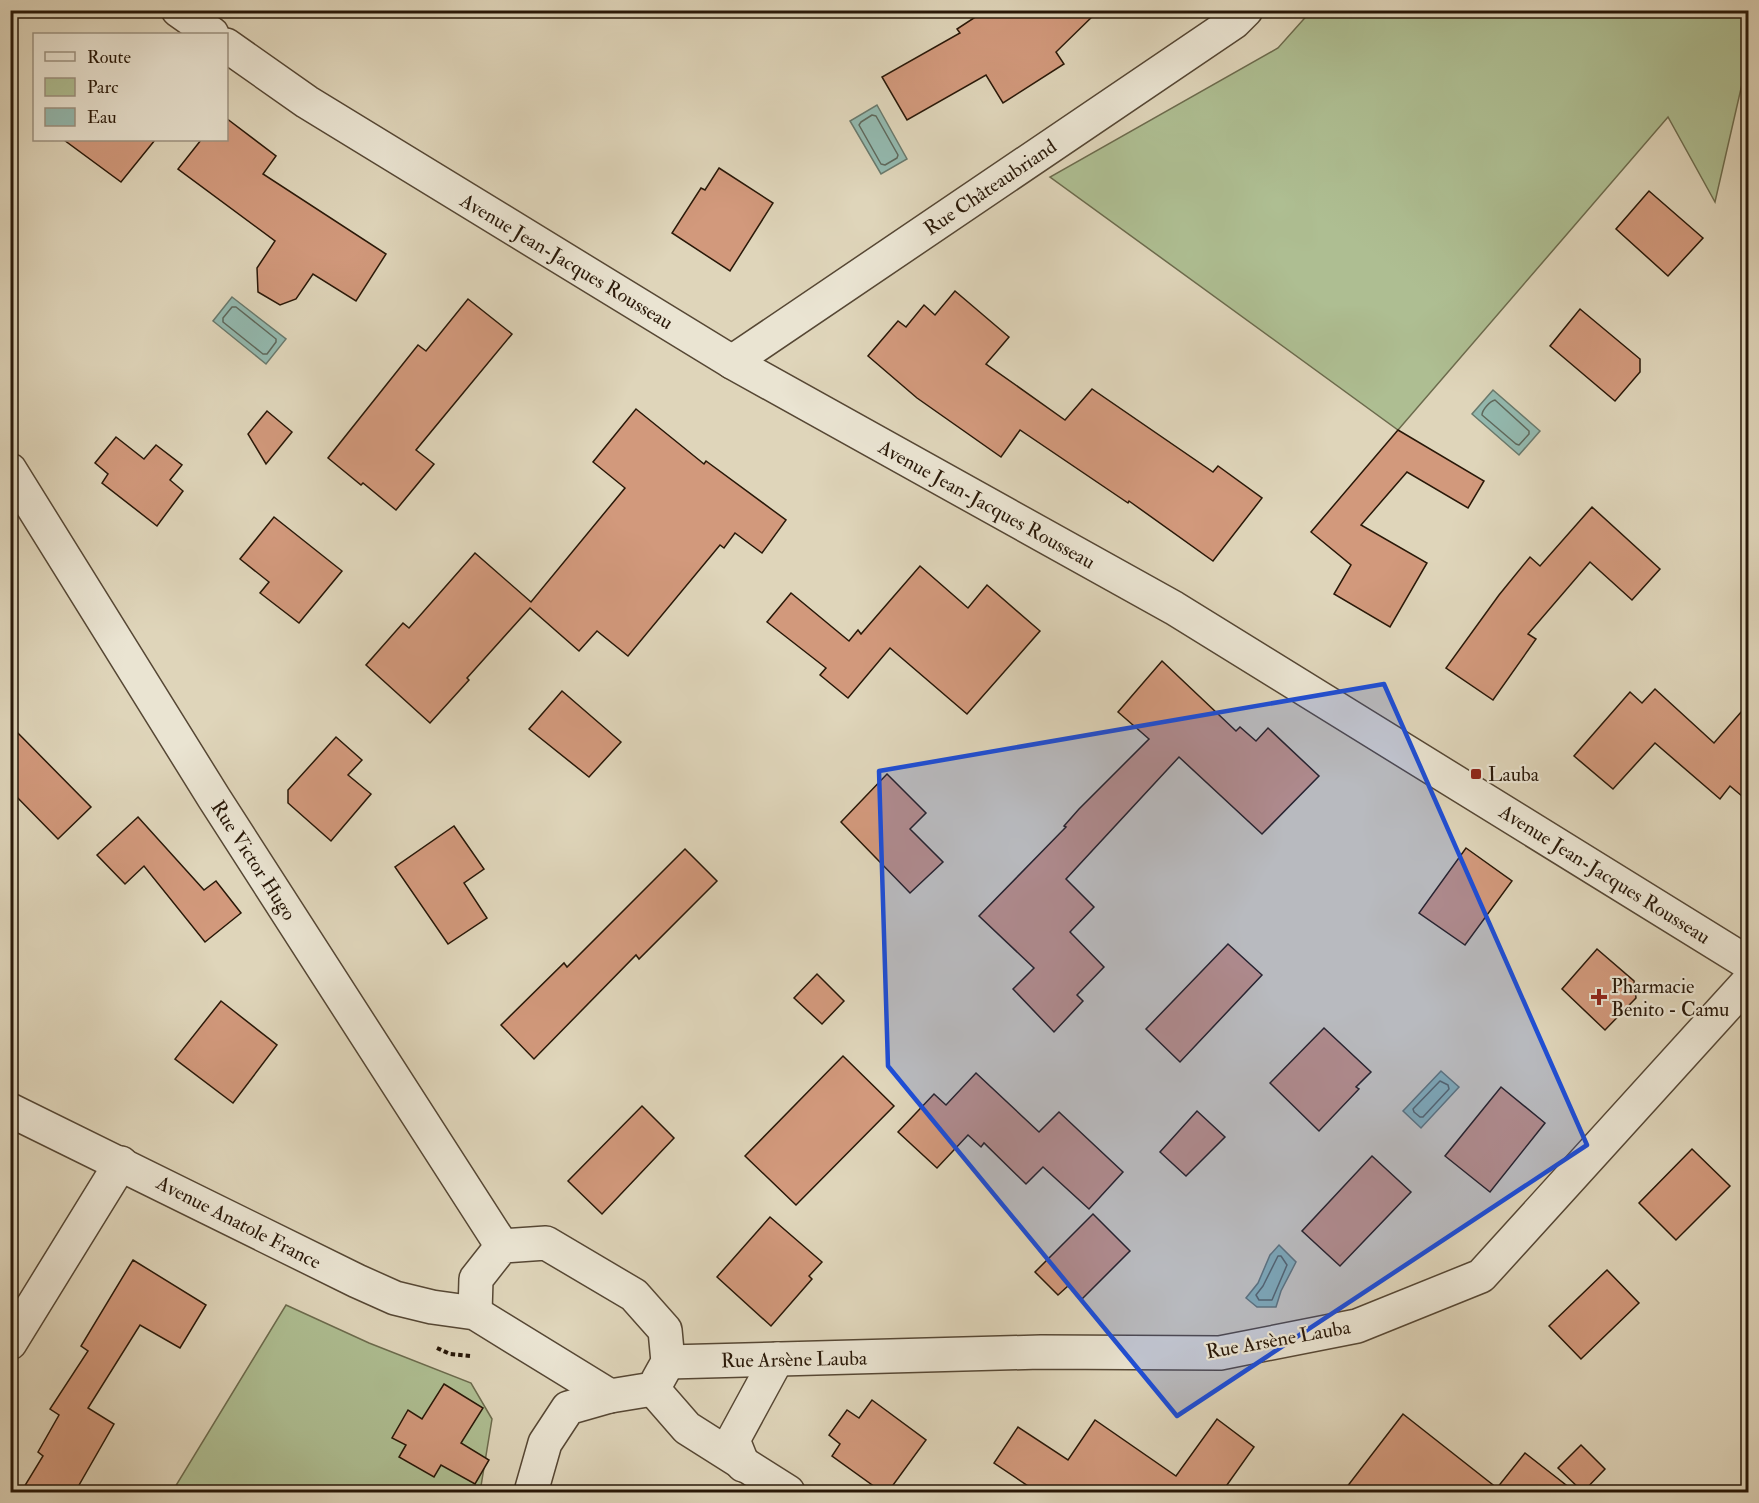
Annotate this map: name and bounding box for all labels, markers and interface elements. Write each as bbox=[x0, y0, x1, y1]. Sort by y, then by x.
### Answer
legend bbox=[33, 33, 228, 141]
text: Route bbox=[87, 46, 131, 69]
text: Parc bbox=[87, 76, 118, 99]
text: Eau bbox=[87, 106, 117, 129]
street label: Rue Châteaubriand bbox=[919, 134, 1061, 241]
street label: Avenue Jean-Jacques Rousseau bbox=[455, 187, 678, 335]
street label: Avenue Jean-Jacques Rousseau bbox=[873, 434, 1100, 575]
place label: Lauba bbox=[1488, 762, 1540, 787]
marker: Lauba bbox=[1469, 767, 1483, 781]
street label: Rue Victor Hugo bbox=[205, 796, 302, 925]
street label: Avenue Jean-Jacques Rousseau bbox=[1494, 799, 1715, 950]
place label: Pharmacie Benito - Camu bbox=[1611, 974, 1729, 1022]
marker: Pharmacie Benito - Camu bbox=[1592, 990, 1606, 1004]
street label: Avenue Anatole France bbox=[151, 1170, 325, 1275]
street label: Rue Arsène Lauba bbox=[1204, 1314, 1353, 1365]
street label: Rue Arsène Lauba bbox=[721, 1346, 868, 1373]

